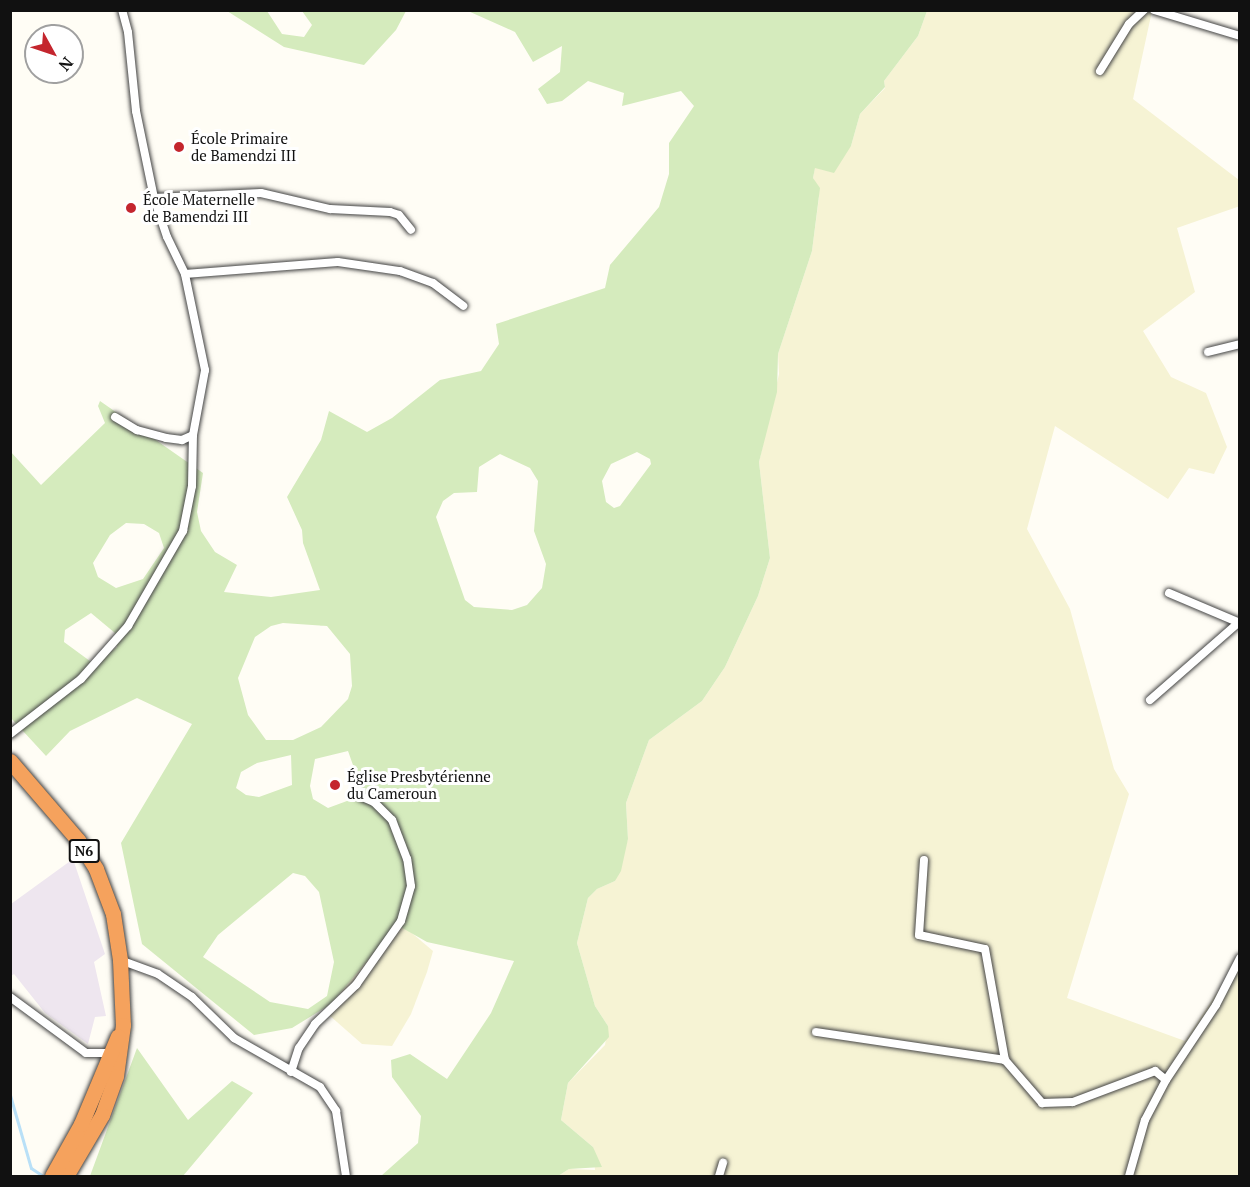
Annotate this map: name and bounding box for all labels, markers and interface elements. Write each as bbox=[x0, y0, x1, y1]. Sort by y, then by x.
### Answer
north arrow bbox=[24, 24, 84, 84]
text: N bbox=[54, 53, 79, 76]
place label: École Primaire de Bamendzi III bbox=[191, 129, 296, 164]
marker: École Primaire de Bamendzi III bbox=[172, 140, 186, 154]
place label: École Maternelle de Bamendzi III bbox=[143, 190, 255, 225]
marker: École Maternelle de Bamendzi III bbox=[124, 201, 138, 215]
place label: Église Presbytérienne du Cameroun bbox=[347, 767, 491, 802]
marker: Église Presbytérienne du Cameroun bbox=[328, 778, 342, 792]
road number: N6 bbox=[68, 840, 100, 862]

